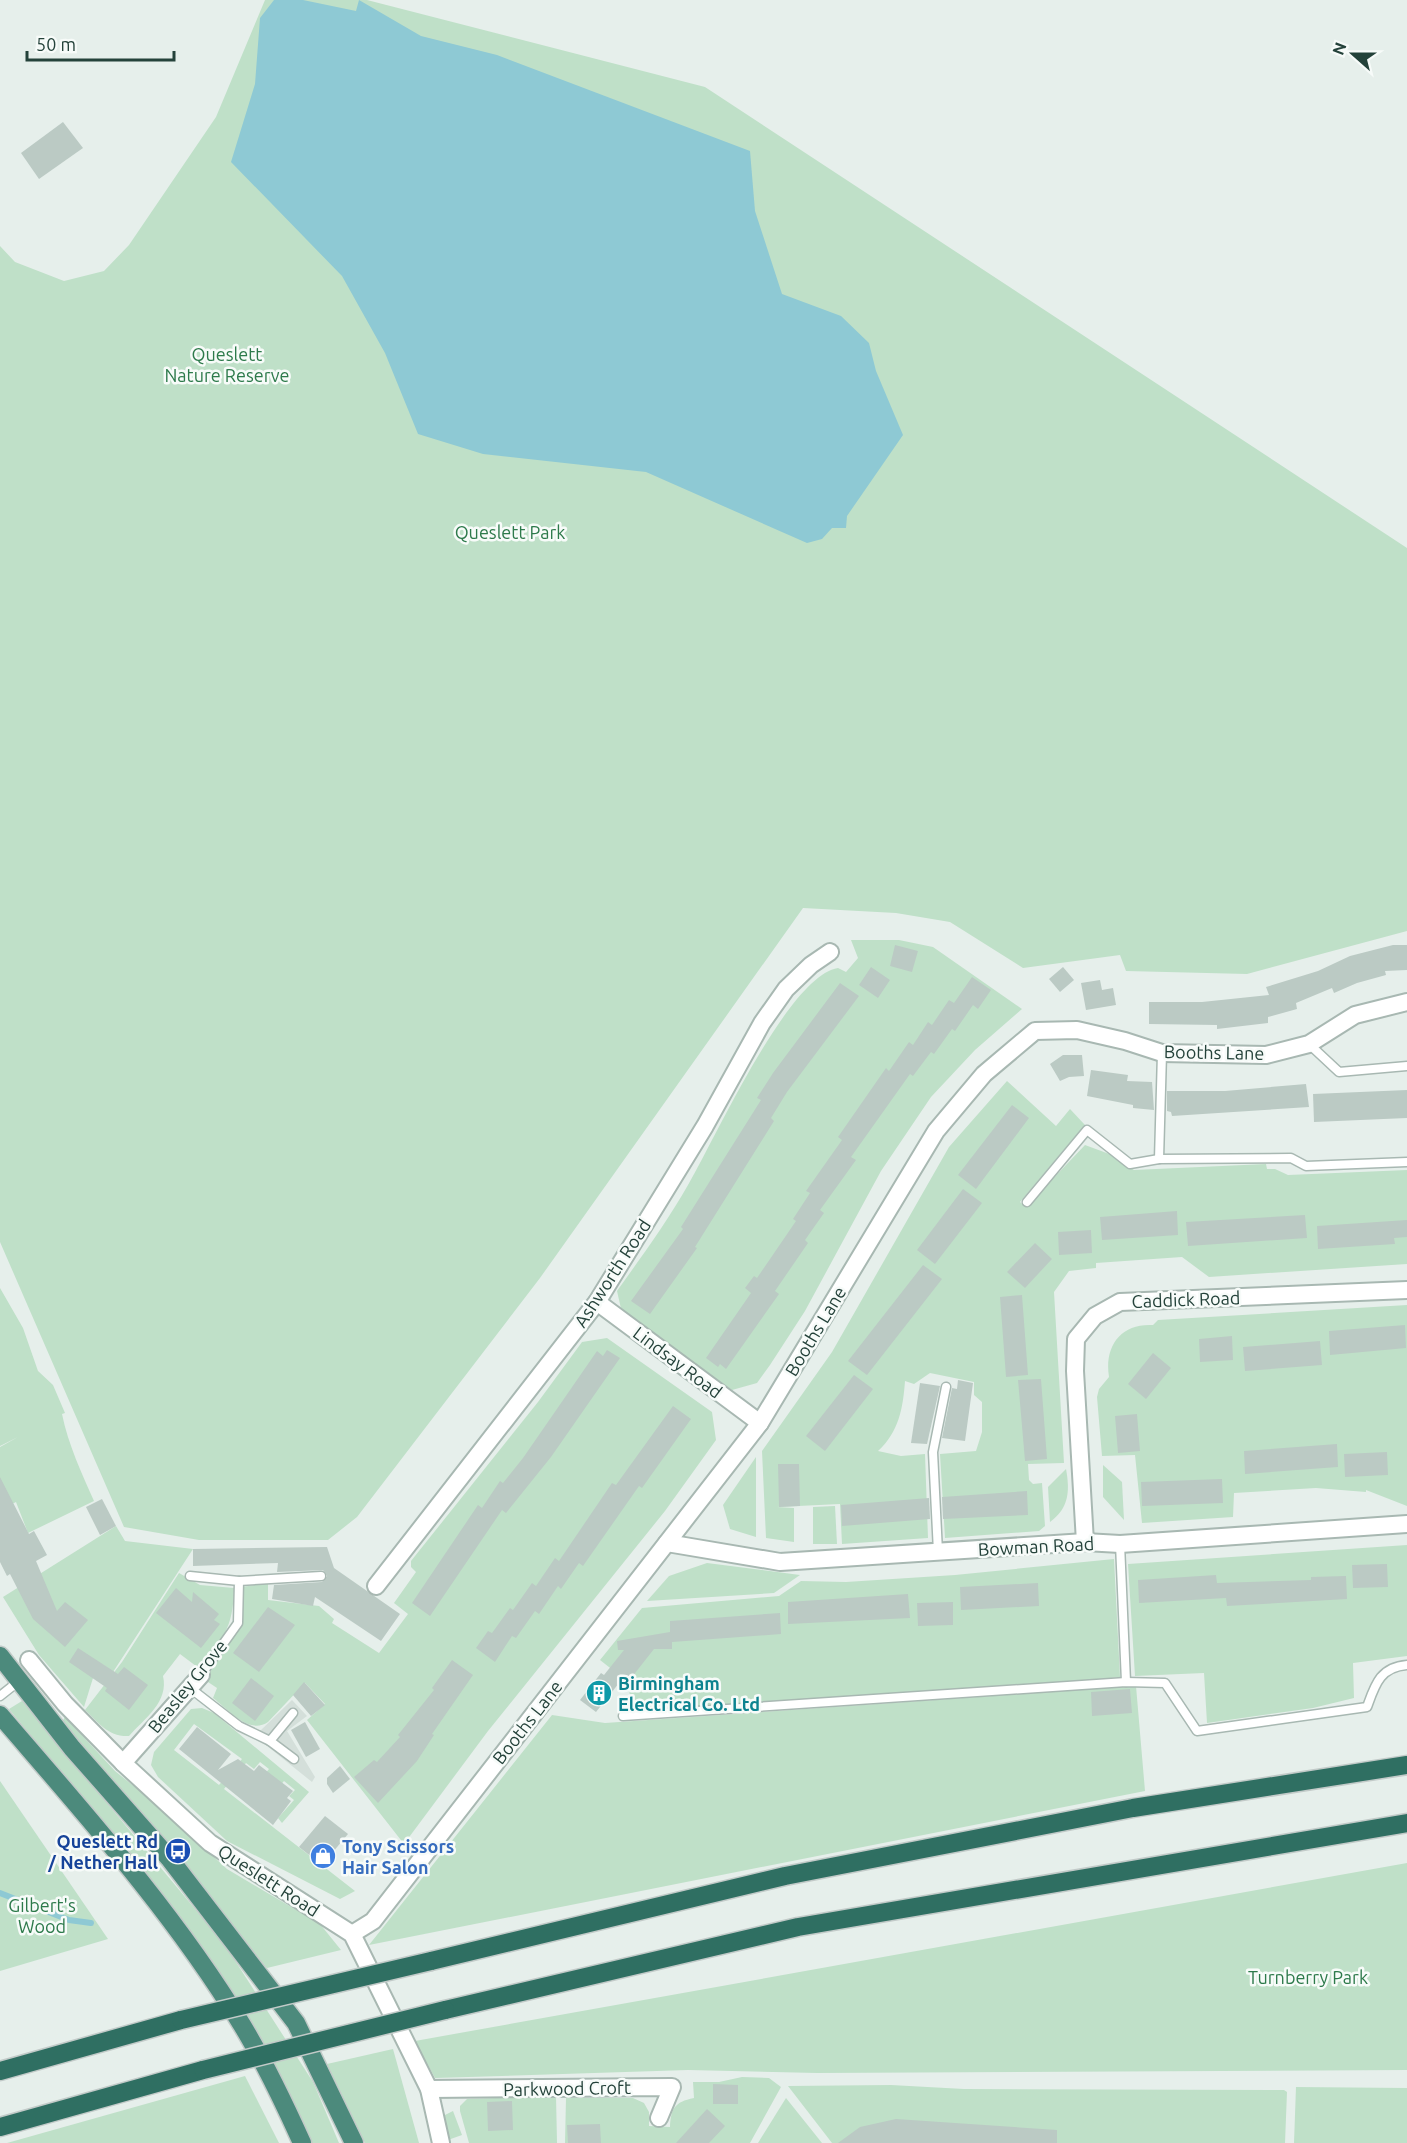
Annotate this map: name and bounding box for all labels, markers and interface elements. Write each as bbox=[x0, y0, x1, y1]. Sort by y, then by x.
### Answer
scale bar bbox=[27, 24, 174, 62]
north arrow bbox=[1323, 24, 1383, 84]
text: 50 m bbox=[36, 34, 76, 54]
text: N bbox=[1328, 40, 1350, 57]
park label: Queslett Nature Reserve bbox=[164, 344, 290, 385]
park label: Queslett Park bbox=[455, 522, 565, 543]
street label: Booths Lane bbox=[1164, 1041, 1264, 1063]
street label: Ashworth Road bbox=[570, 1215, 654, 1331]
street label: Booths Lane bbox=[781, 1283, 849, 1379]
street label: Caddick Road bbox=[1131, 1287, 1241, 1311]
street label: Lindsay Road bbox=[630, 1322, 726, 1402]
street label: Bowman Road bbox=[977, 1533, 1095, 1559]
street label: Beasley Grove bbox=[143, 1635, 231, 1737]
place label: Birmingham Electrical Co. Ltd bbox=[618, 1673, 760, 1714]
street label: Booths Lane bbox=[488, 1676, 566, 1768]
building icon: Birmingham Electrical Co. Ltd bbox=[584, 1678, 614, 1708]
place label: Queslett Rd / Nether Hall bbox=[47, 1831, 159, 1872]
bus stop icon: Queslett Rd / Nether Hall bbox=[163, 1836, 193, 1866]
place label: Tony Scissors Hair Salon bbox=[342, 1836, 454, 1877]
street label: Queslett Road bbox=[214, 1840, 323, 1921]
shop icon: Tony Scissors Hair Salon bbox=[308, 1841, 338, 1871]
park label: Gilbert's Wood bbox=[8, 1895, 76, 1936]
park label: Turnberry Park bbox=[1248, 1967, 1368, 1987]
street label: Parkwood Croft bbox=[503, 2077, 631, 2099]

